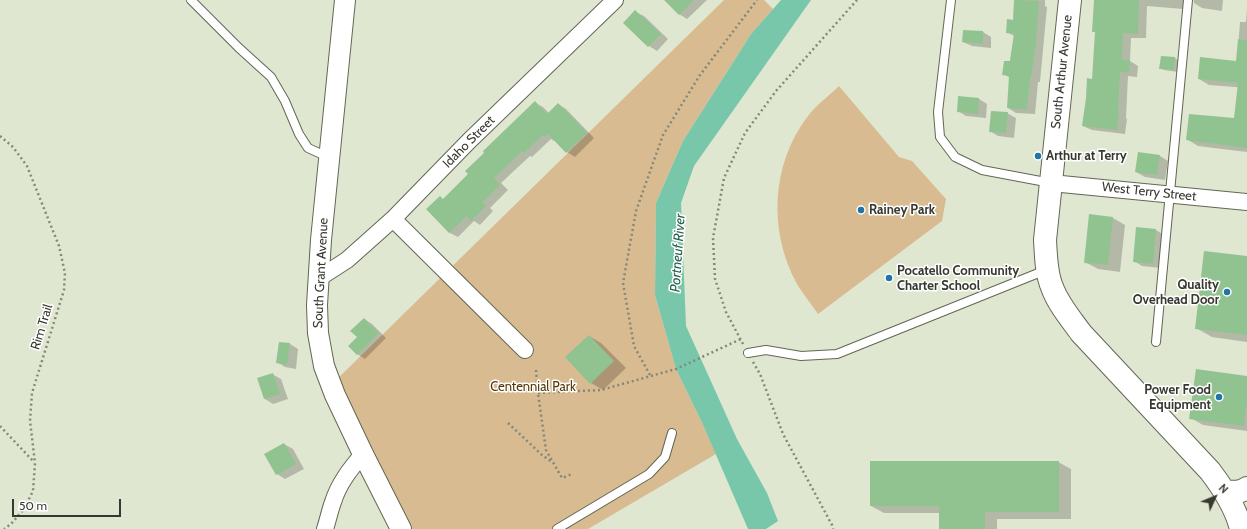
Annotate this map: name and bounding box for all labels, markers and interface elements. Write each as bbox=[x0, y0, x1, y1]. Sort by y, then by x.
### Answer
street label: South Arthur Avenue bbox=[1048, 14, 1076, 130]
street label: Idaho Street bbox=[440, 113, 498, 171]
place label: Arthur at Terry bbox=[1046, 148, 1127, 164]
marker: Arthur at Terry bbox=[1033, 151, 1043, 161]
street label: West Terry Street bbox=[1101, 179, 1197, 205]
place label: Rainey Park bbox=[869, 202, 935, 218]
marker: Rainey Park bbox=[856, 205, 866, 215]
water label: Portneuf River bbox=[667, 213, 689, 293]
street label: South Grant Avenue bbox=[310, 217, 332, 329]
place label: Pocatello Community Charter School bbox=[897, 263, 1019, 294]
marker: Pocatello Community Charter School bbox=[884, 273, 894, 283]
place label: Quality Overhead Door bbox=[1133, 277, 1219, 308]
marker: Quality Overhead Door bbox=[1222, 287, 1232, 297]
street label: Rim Trail bbox=[28, 302, 56, 352]
park label: Centennial Park bbox=[490, 379, 576, 395]
place label: Power Food Equipment bbox=[1144, 382, 1211, 413]
marker: Power Food Equipment bbox=[1214, 392, 1224, 402]
north arrow bbox=[1195, 477, 1235, 517]
text: N bbox=[1216, 481, 1231, 496]
scale bar bbox=[14, 491, 123, 517]
text: 50 m bbox=[19, 498, 47, 513]

